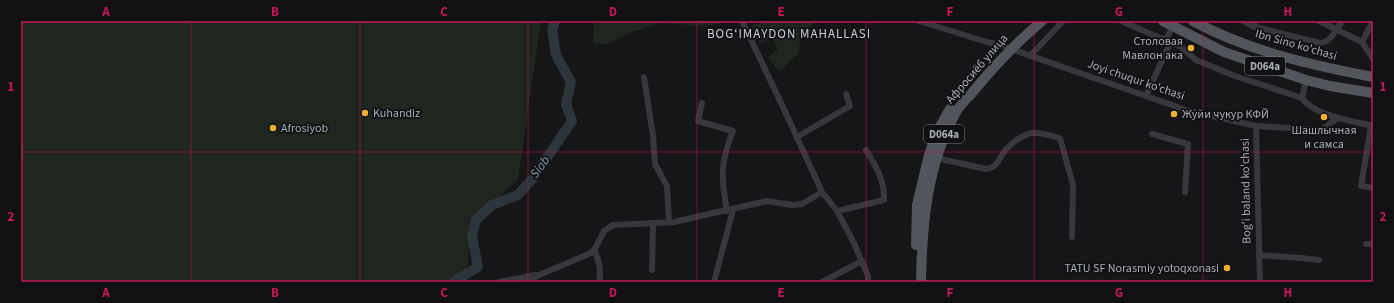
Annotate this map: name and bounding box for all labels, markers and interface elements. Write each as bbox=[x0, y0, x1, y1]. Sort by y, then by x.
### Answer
text: A bbox=[101, 3, 110, 21]
text: B bbox=[271, 3, 279, 21]
text: C bbox=[440, 3, 448, 21]
text: D bbox=[609, 3, 617, 21]
text: E bbox=[777, 3, 785, 21]
text: F bbox=[947, 3, 954, 21]
text: G bbox=[1115, 3, 1123, 21]
text: H bbox=[1284, 3, 1292, 21]
district label: BOG‘IMAYDON MAHALLASI bbox=[707, 25, 871, 43]
street label: Ibn Sino ko'chasi bbox=[1253, 25, 1339, 65]
street label: Афросиёб улица bbox=[942, 31, 1012, 107]
place label: Столовая Мавлон ака bbox=[1122, 33, 1183, 64]
marker: Столовая Мавлон ака bbox=[1186, 43, 1196, 53]
street label: Joyi chuqur ko'chasi bbox=[1085, 55, 1187, 105]
road number: D064a bbox=[1245, 57, 1285, 75]
text: 1 bbox=[8, 78, 15, 96]
text: 1 bbox=[1380, 78, 1387, 96]
place label: Kuhandiz bbox=[373, 105, 420, 122]
place label: Жуйи чукур КФЙ bbox=[1182, 106, 1269, 123]
marker: Kuhandiz bbox=[360, 108, 370, 118]
marker: Жуйи чукур КФЙ bbox=[1169, 109, 1179, 119]
marker: Шашлычная и самса bbox=[1319, 112, 1329, 122]
place label: Afrosiyob bbox=[281, 120, 328, 137]
place label: Шашлычная и самса bbox=[1291, 122, 1357, 153]
marker: Afrosiyob bbox=[268, 123, 278, 133]
road number: D064a bbox=[924, 125, 964, 143]
street label: Bog'i baland ko'chasi bbox=[1237, 138, 1255, 244]
water label: Siab bbox=[526, 152, 554, 182]
text: 2 bbox=[8, 208, 15, 226]
text: 2 bbox=[1380, 208, 1387, 226]
place label: TATU SF Norasmiy yotoqxonasi bbox=[1065, 260, 1219, 277]
marker: TATU SF Norasmiy yotoqxonasi bbox=[1222, 263, 1232, 273]
text: A bbox=[101, 284, 110, 302]
text: B bbox=[271, 284, 279, 302]
text: C bbox=[440, 284, 448, 302]
text: D bbox=[609, 284, 617, 302]
text: E bbox=[777, 284, 785, 302]
text: F bbox=[947, 284, 954, 302]
text: G bbox=[1115, 284, 1123, 302]
text: H bbox=[1284, 284, 1292, 302]

